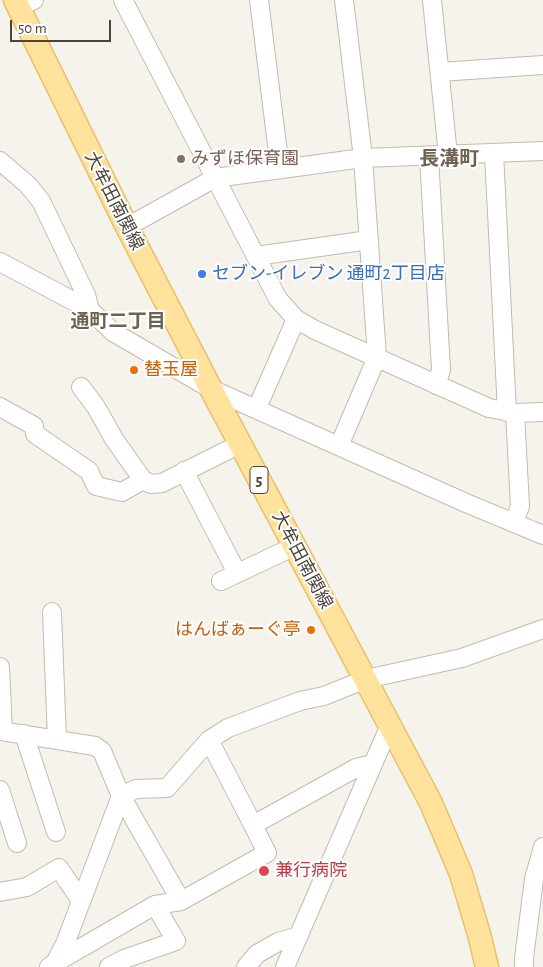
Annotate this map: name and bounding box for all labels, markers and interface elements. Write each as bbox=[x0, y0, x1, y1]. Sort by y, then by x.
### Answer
scale bar bbox=[12, 10, 114, 42]
text: 50 m bbox=[18, 21, 47, 36]
district label: 長溝町 bbox=[419, 147, 479, 171]
street label: 大牟田南関線 bbox=[80, 148, 148, 254]
place label: みずほ保育園 bbox=[191, 148, 299, 170]
marker: みずほ保育園 bbox=[175, 153, 187, 165]
place label: セブン-イレブン 通町2丁目店 bbox=[212, 263, 445, 285]
marker: セブン-イレブン 通町2丁目店 bbox=[196, 268, 208, 280]
district label: 通町二丁目 bbox=[71, 310, 165, 332]
place label: 替玉屋 bbox=[144, 359, 198, 381]
marker: 替玉屋 bbox=[128, 364, 140, 376]
road number: 5 bbox=[250, 466, 268, 494]
street label: 大牟田南関線 bbox=[267, 507, 337, 613]
place label: はんばぁーぐ亭 bbox=[175, 619, 301, 641]
marker: はんばぁーぐ亭 bbox=[305, 624, 317, 636]
place label: 兼行病院 bbox=[275, 860, 347, 882]
marker: 兼行病院 bbox=[257, 864, 271, 878]

